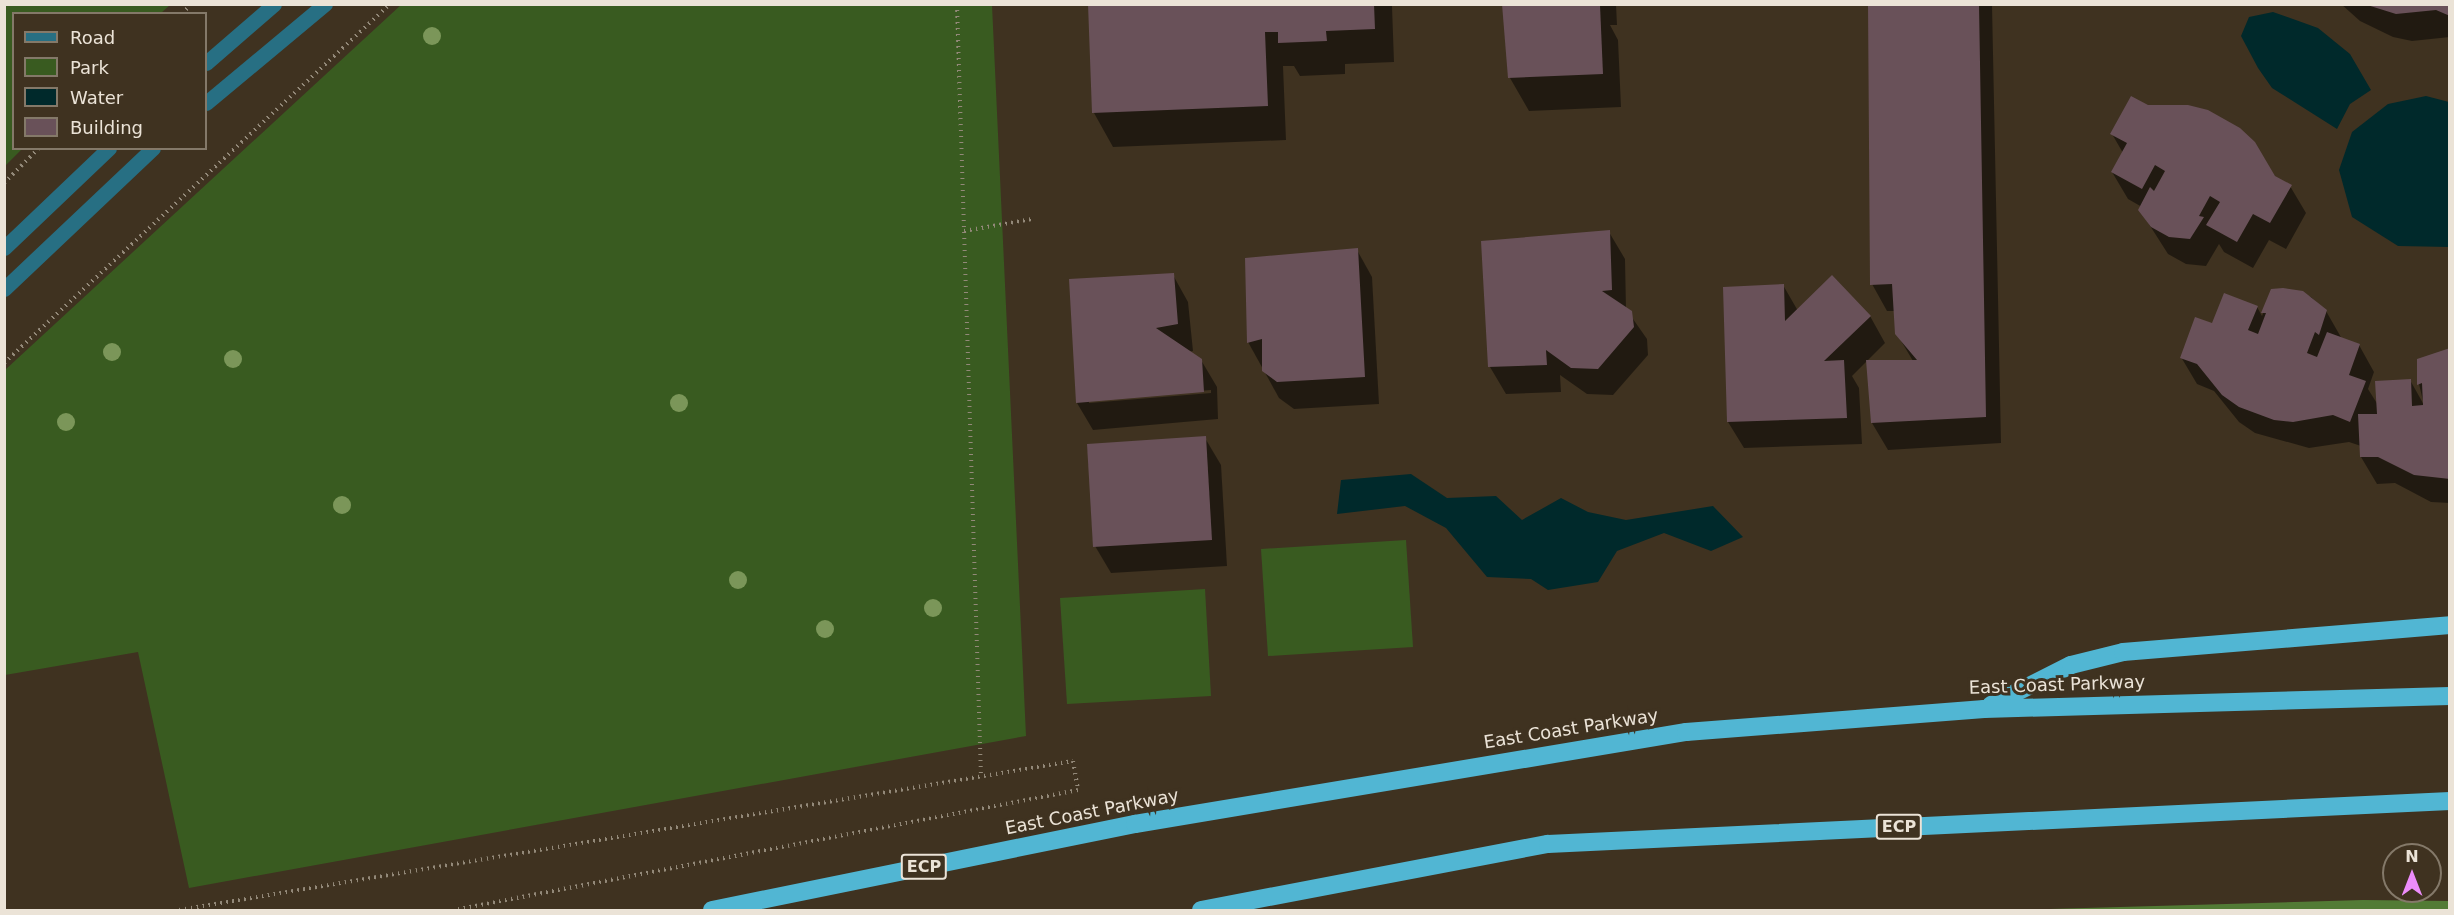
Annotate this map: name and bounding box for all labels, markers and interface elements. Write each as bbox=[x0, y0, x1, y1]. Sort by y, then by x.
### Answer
legend bbox=[12, 12, 207, 150]
text: Road bbox=[70, 27, 115, 48]
text: Park bbox=[70, 57, 109, 78]
text: Water bbox=[70, 87, 123, 108]
text: Building bbox=[70, 117, 143, 138]
street label: East Coast Parkway bbox=[1968, 671, 2146, 699]
street label: East Coast Parkway bbox=[1482, 705, 1660, 753]
street label: East Coast Parkway bbox=[1003, 785, 1181, 839]
road number: ECP bbox=[1875, 814, 1923, 840]
north arrow bbox=[2382, 843, 2442, 903]
text: N bbox=[2405, 847, 2419, 866]
road number: ECP bbox=[900, 854, 948, 880]

